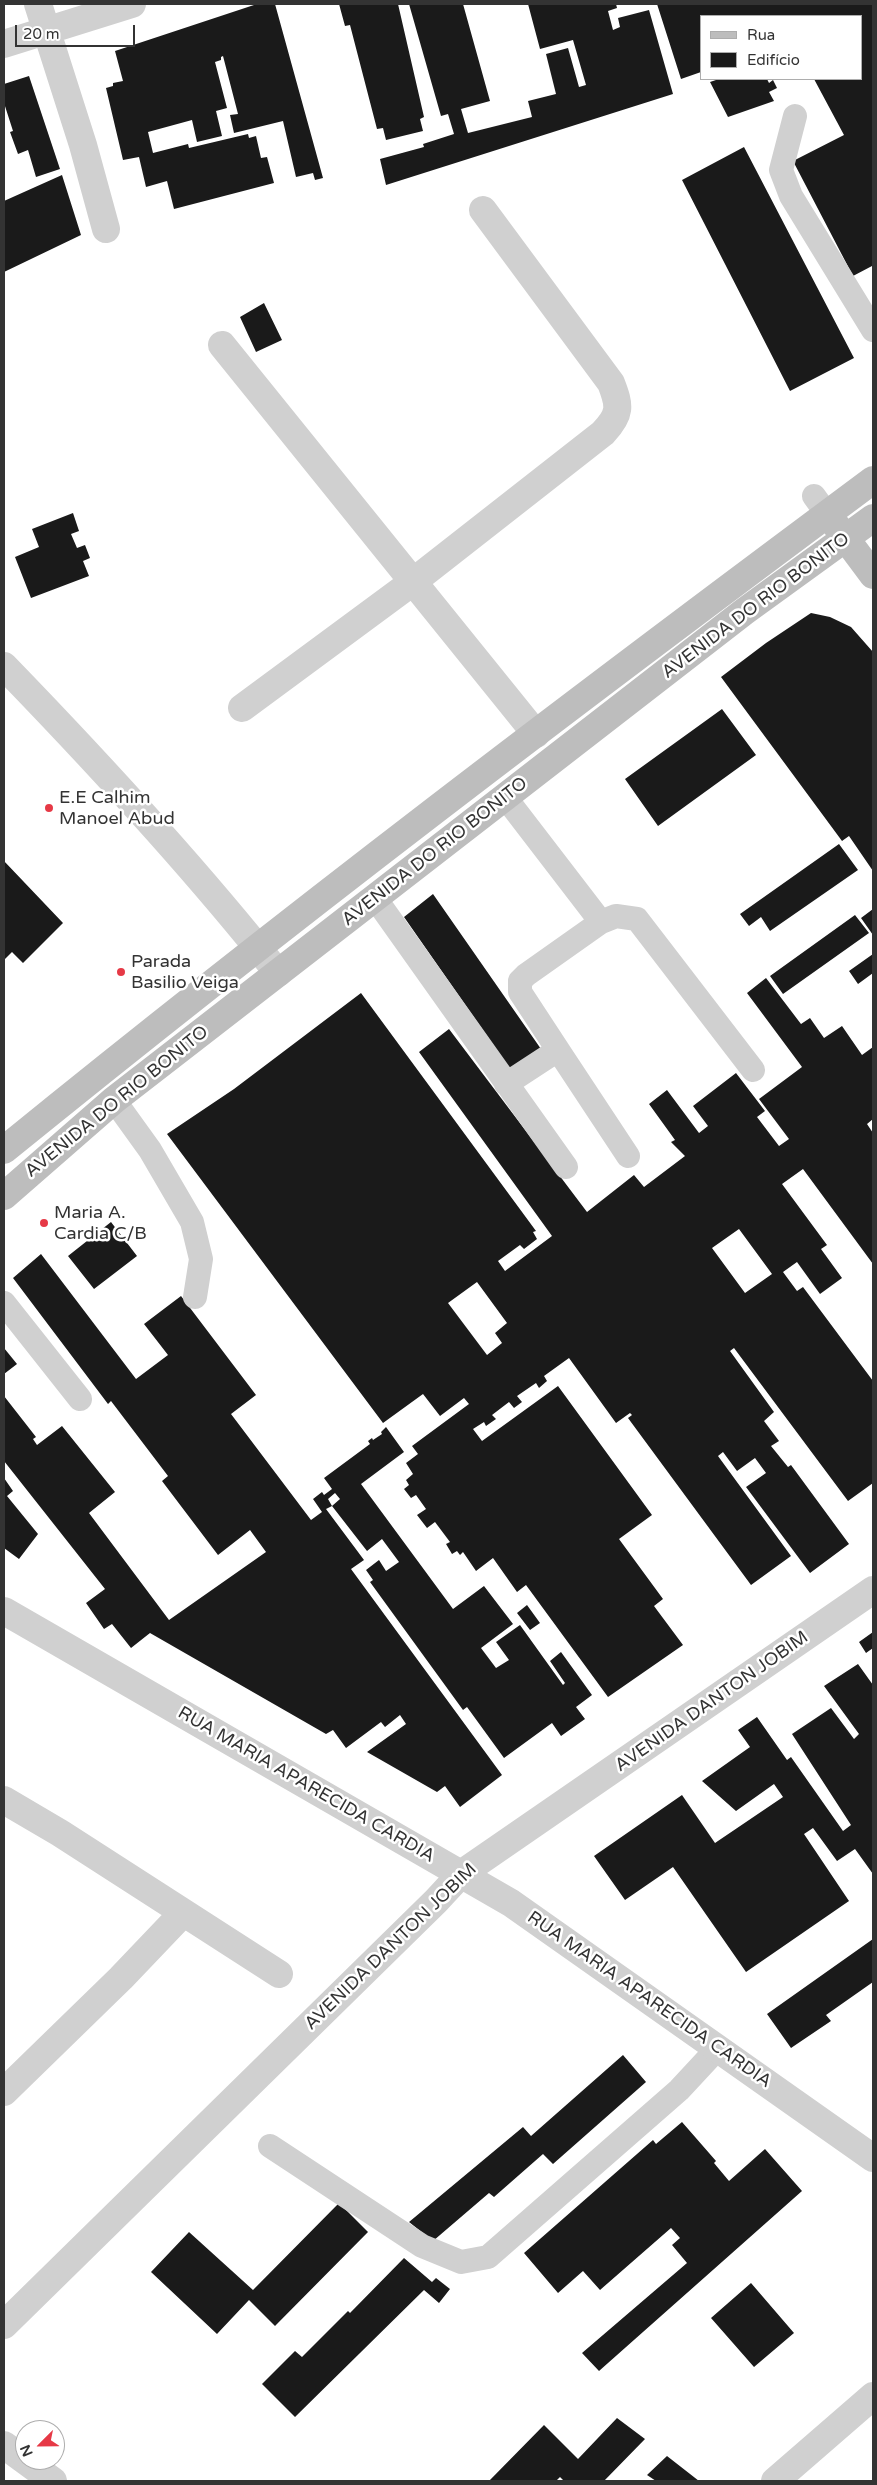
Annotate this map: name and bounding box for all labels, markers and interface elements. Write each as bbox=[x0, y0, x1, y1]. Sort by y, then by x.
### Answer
scale bar bbox=[18, 15, 138, 47]
legend bbox=[700, 15, 862, 80]
text: 20 m bbox=[23, 25, 60, 43]
text: Rua bbox=[747, 26, 775, 44]
text: Edifício bbox=[747, 51, 800, 69]
street label: AVENIDA DO RIO BONITO bbox=[658, 528, 854, 684]
street label: AVENIDA DO RIO BONITO bbox=[338, 773, 532, 931]
place label: E.E Calhim Manoel Abud bbox=[59, 787, 175, 830]
marker: E.E Calhim Manoel Abud bbox=[43, 802, 55, 814]
place label: Parada Basilio Veiga bbox=[131, 951, 239, 994]
marker: Parada Basilio Veiga bbox=[115, 966, 127, 978]
street label: AVENIDA DO RIO BONITO bbox=[21, 1021, 213, 1183]
place label: Maria A. Cardia C/B bbox=[54, 1202, 147, 1244]
marker: Maria A. Cardia C/B bbox=[38, 1217, 50, 1229]
street label: AVENIDA DANTON JOBIM bbox=[611, 1627, 813, 1777]
street label: RUA MARIA APARECIDA CARDIA bbox=[174, 1702, 438, 1868]
street label: AVENIDA DANTON JOBIM bbox=[300, 1859, 482, 2035]
street label: RUA MARIA APARECIDA CARDIA bbox=[523, 1907, 775, 2093]
north arrow bbox=[15, 2420, 65, 2470]
text: N bbox=[17, 2442, 37, 2459]

